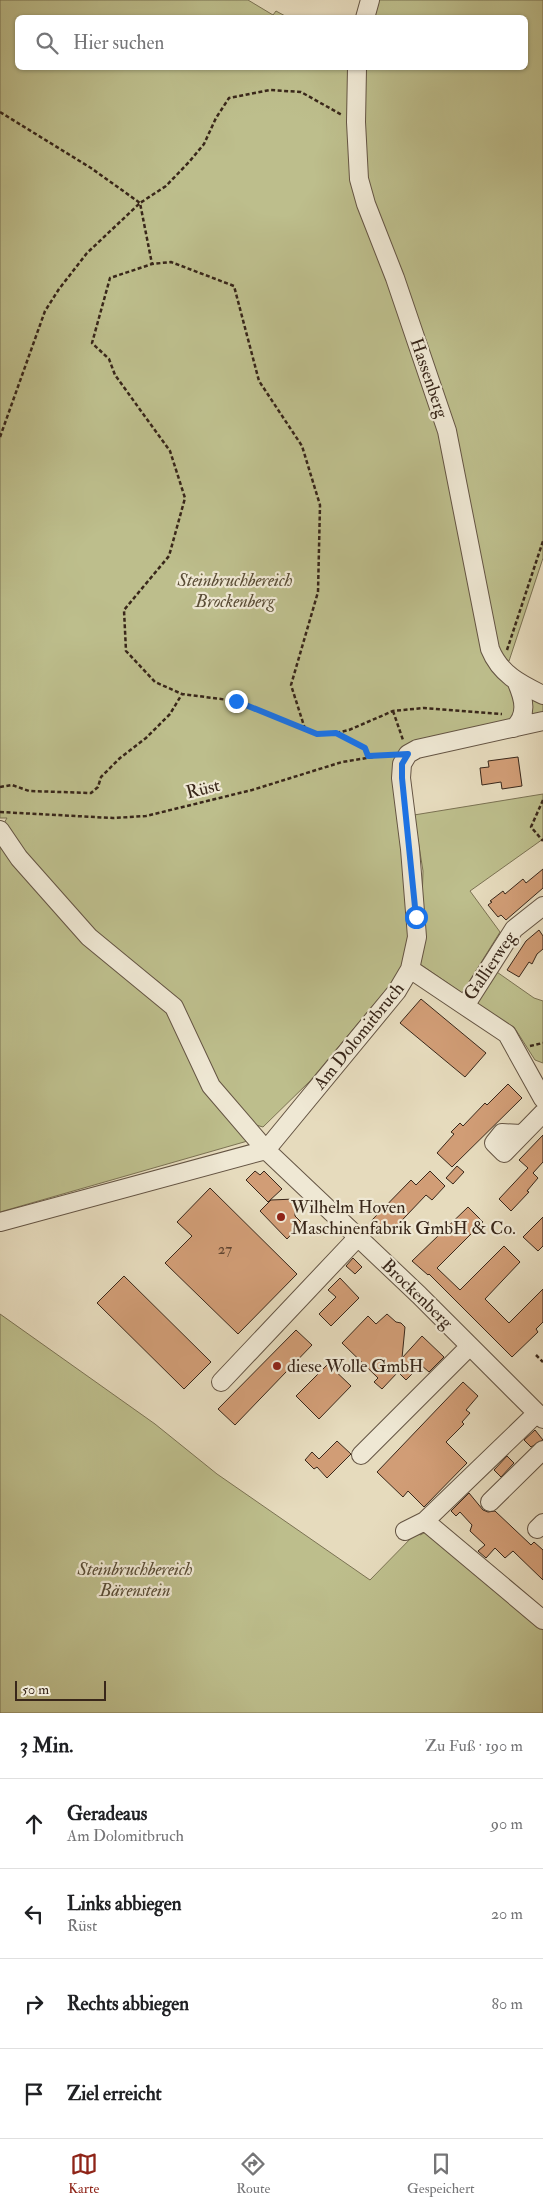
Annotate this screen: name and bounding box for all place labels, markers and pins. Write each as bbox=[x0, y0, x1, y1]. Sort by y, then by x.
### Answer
place label: Wilhelm Hoven Maschinenfabrik GmbH & Co. bbox=[290, 1196, 516, 1240]
marker: Wilhelm Hoven Maschinenfabrik GmbH & Co. bbox=[275, 1211, 287, 1223]
place label: diese Wolle GmbH bbox=[287, 1355, 424, 1378]
marker: diese Wolle GmbH bbox=[271, 1360, 283, 1372]

